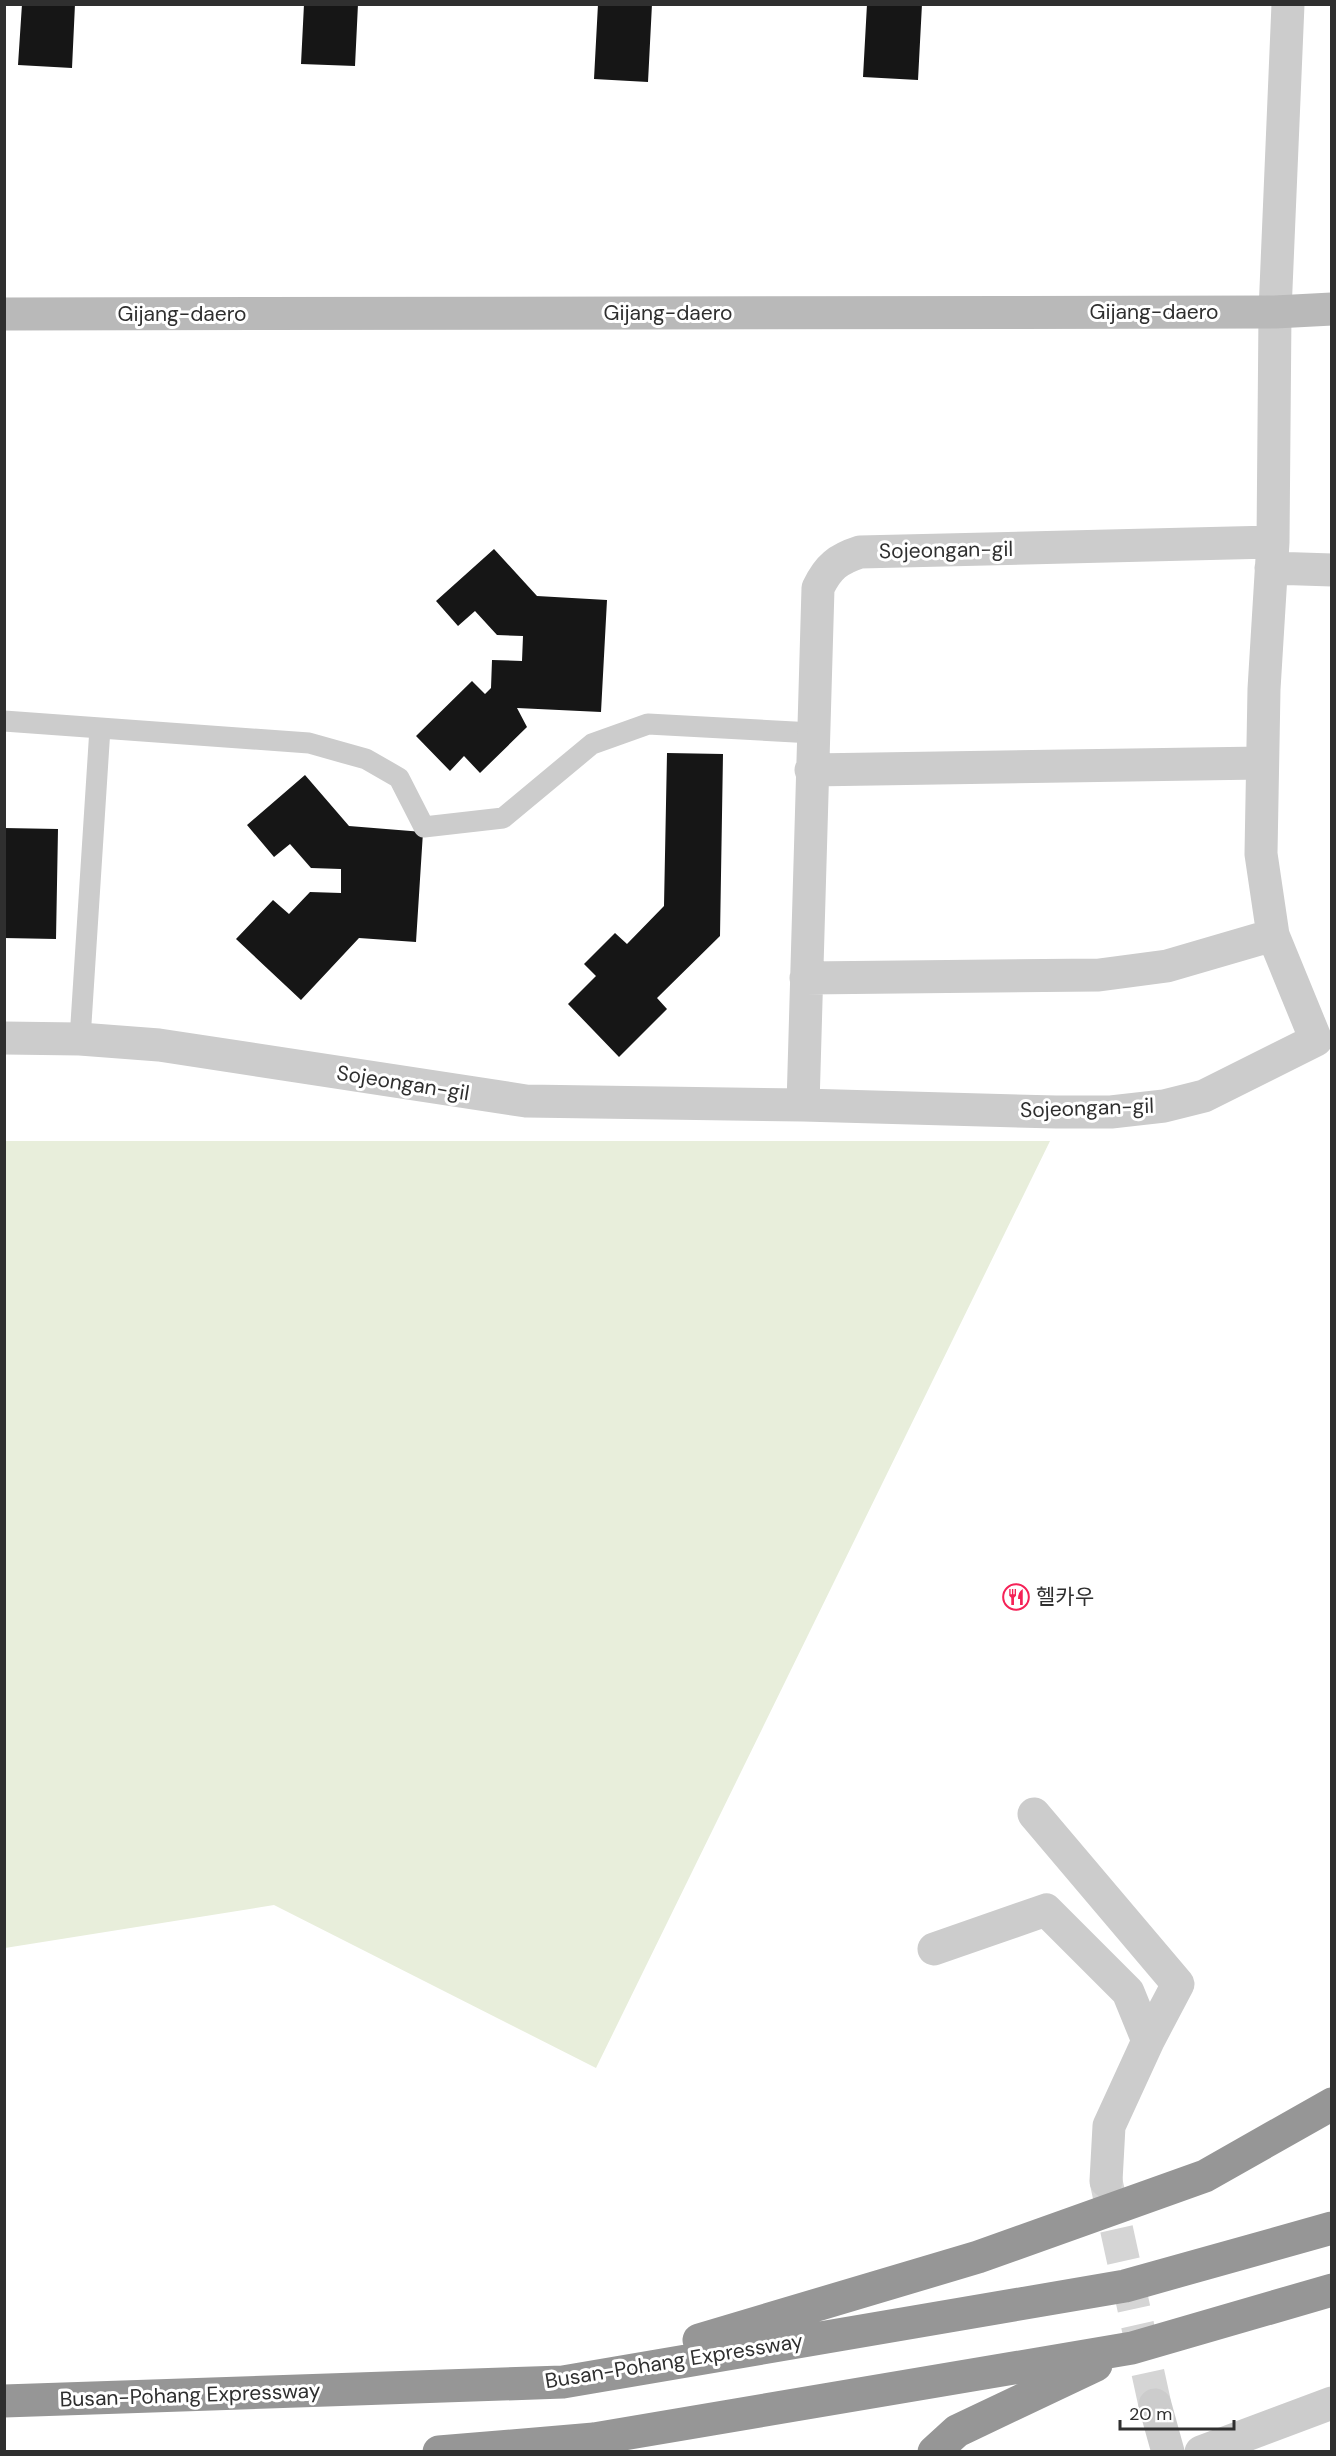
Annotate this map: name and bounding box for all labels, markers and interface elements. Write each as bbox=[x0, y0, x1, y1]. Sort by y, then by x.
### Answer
street label: Gijang-daero bbox=[1090, 298, 1218, 326]
street label: Gijang-daero bbox=[604, 299, 732, 327]
street label: Gijang-daero bbox=[118, 300, 246, 328]
street label: Sojeongan-gil bbox=[879, 535, 1013, 565]
street label: Sojeongan-gil bbox=[335, 1059, 471, 1107]
street label: Sojeongan-gil bbox=[1019, 1092, 1155, 1124]
restaurant icon: 헬카우 bbox=[1001, 1582, 1031, 1612]
place label: 헬카우 bbox=[1036, 1583, 1094, 1611]
street label: Busan-Pohang Expressway bbox=[543, 2327, 805, 2395]
street label: Busan-Pohang Expressway bbox=[59, 2376, 321, 2414]
scale bar bbox=[1120, 2393, 1234, 2431]
text: 20 m bbox=[1129, 2402, 1172, 2426]

